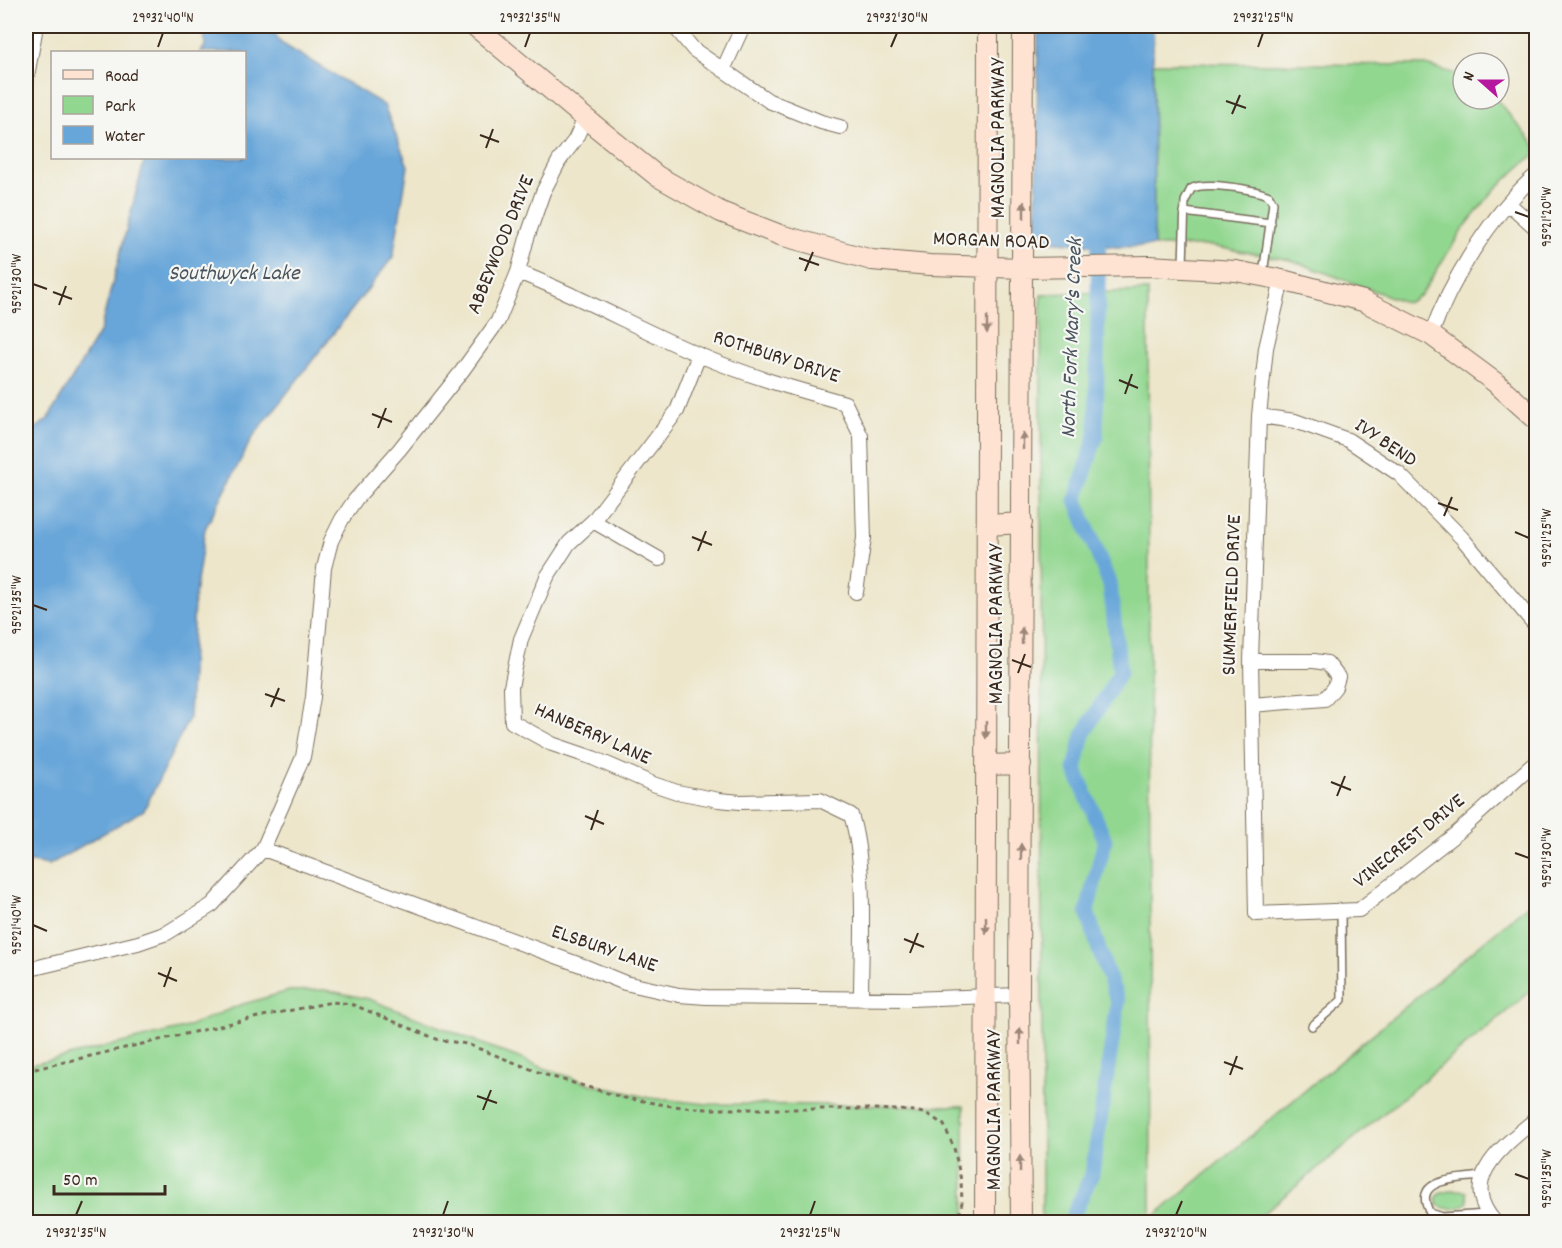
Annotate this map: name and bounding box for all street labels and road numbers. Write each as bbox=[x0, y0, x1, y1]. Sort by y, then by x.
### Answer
street label: MAGNOLIA PARKWAY bbox=[985, 57, 1015, 218]
street label: ABBEYWOOD DRIVE bbox=[460, 171, 544, 319]
street label: MORGAN ROAD bbox=[932, 225, 1050, 259]
street label: ROTHBURY DRIVE bbox=[709, 323, 844, 393]
street label: IVY BEND bbox=[1348, 412, 1422, 476]
street label: SUMMERFIELD DRIVE bbox=[1215, 514, 1251, 676]
street label: MAGNOLIA PARKWAY bbox=[983, 543, 1013, 704]
street label: HANBERRY LANE bbox=[529, 696, 656, 774]
street label: VINECREST DRIVE bbox=[1348, 787, 1473, 897]
street label: ELSBURY LANE bbox=[547, 918, 661, 982]
street label: MAGNOLIA PARKWAY bbox=[981, 1029, 1011, 1190]

